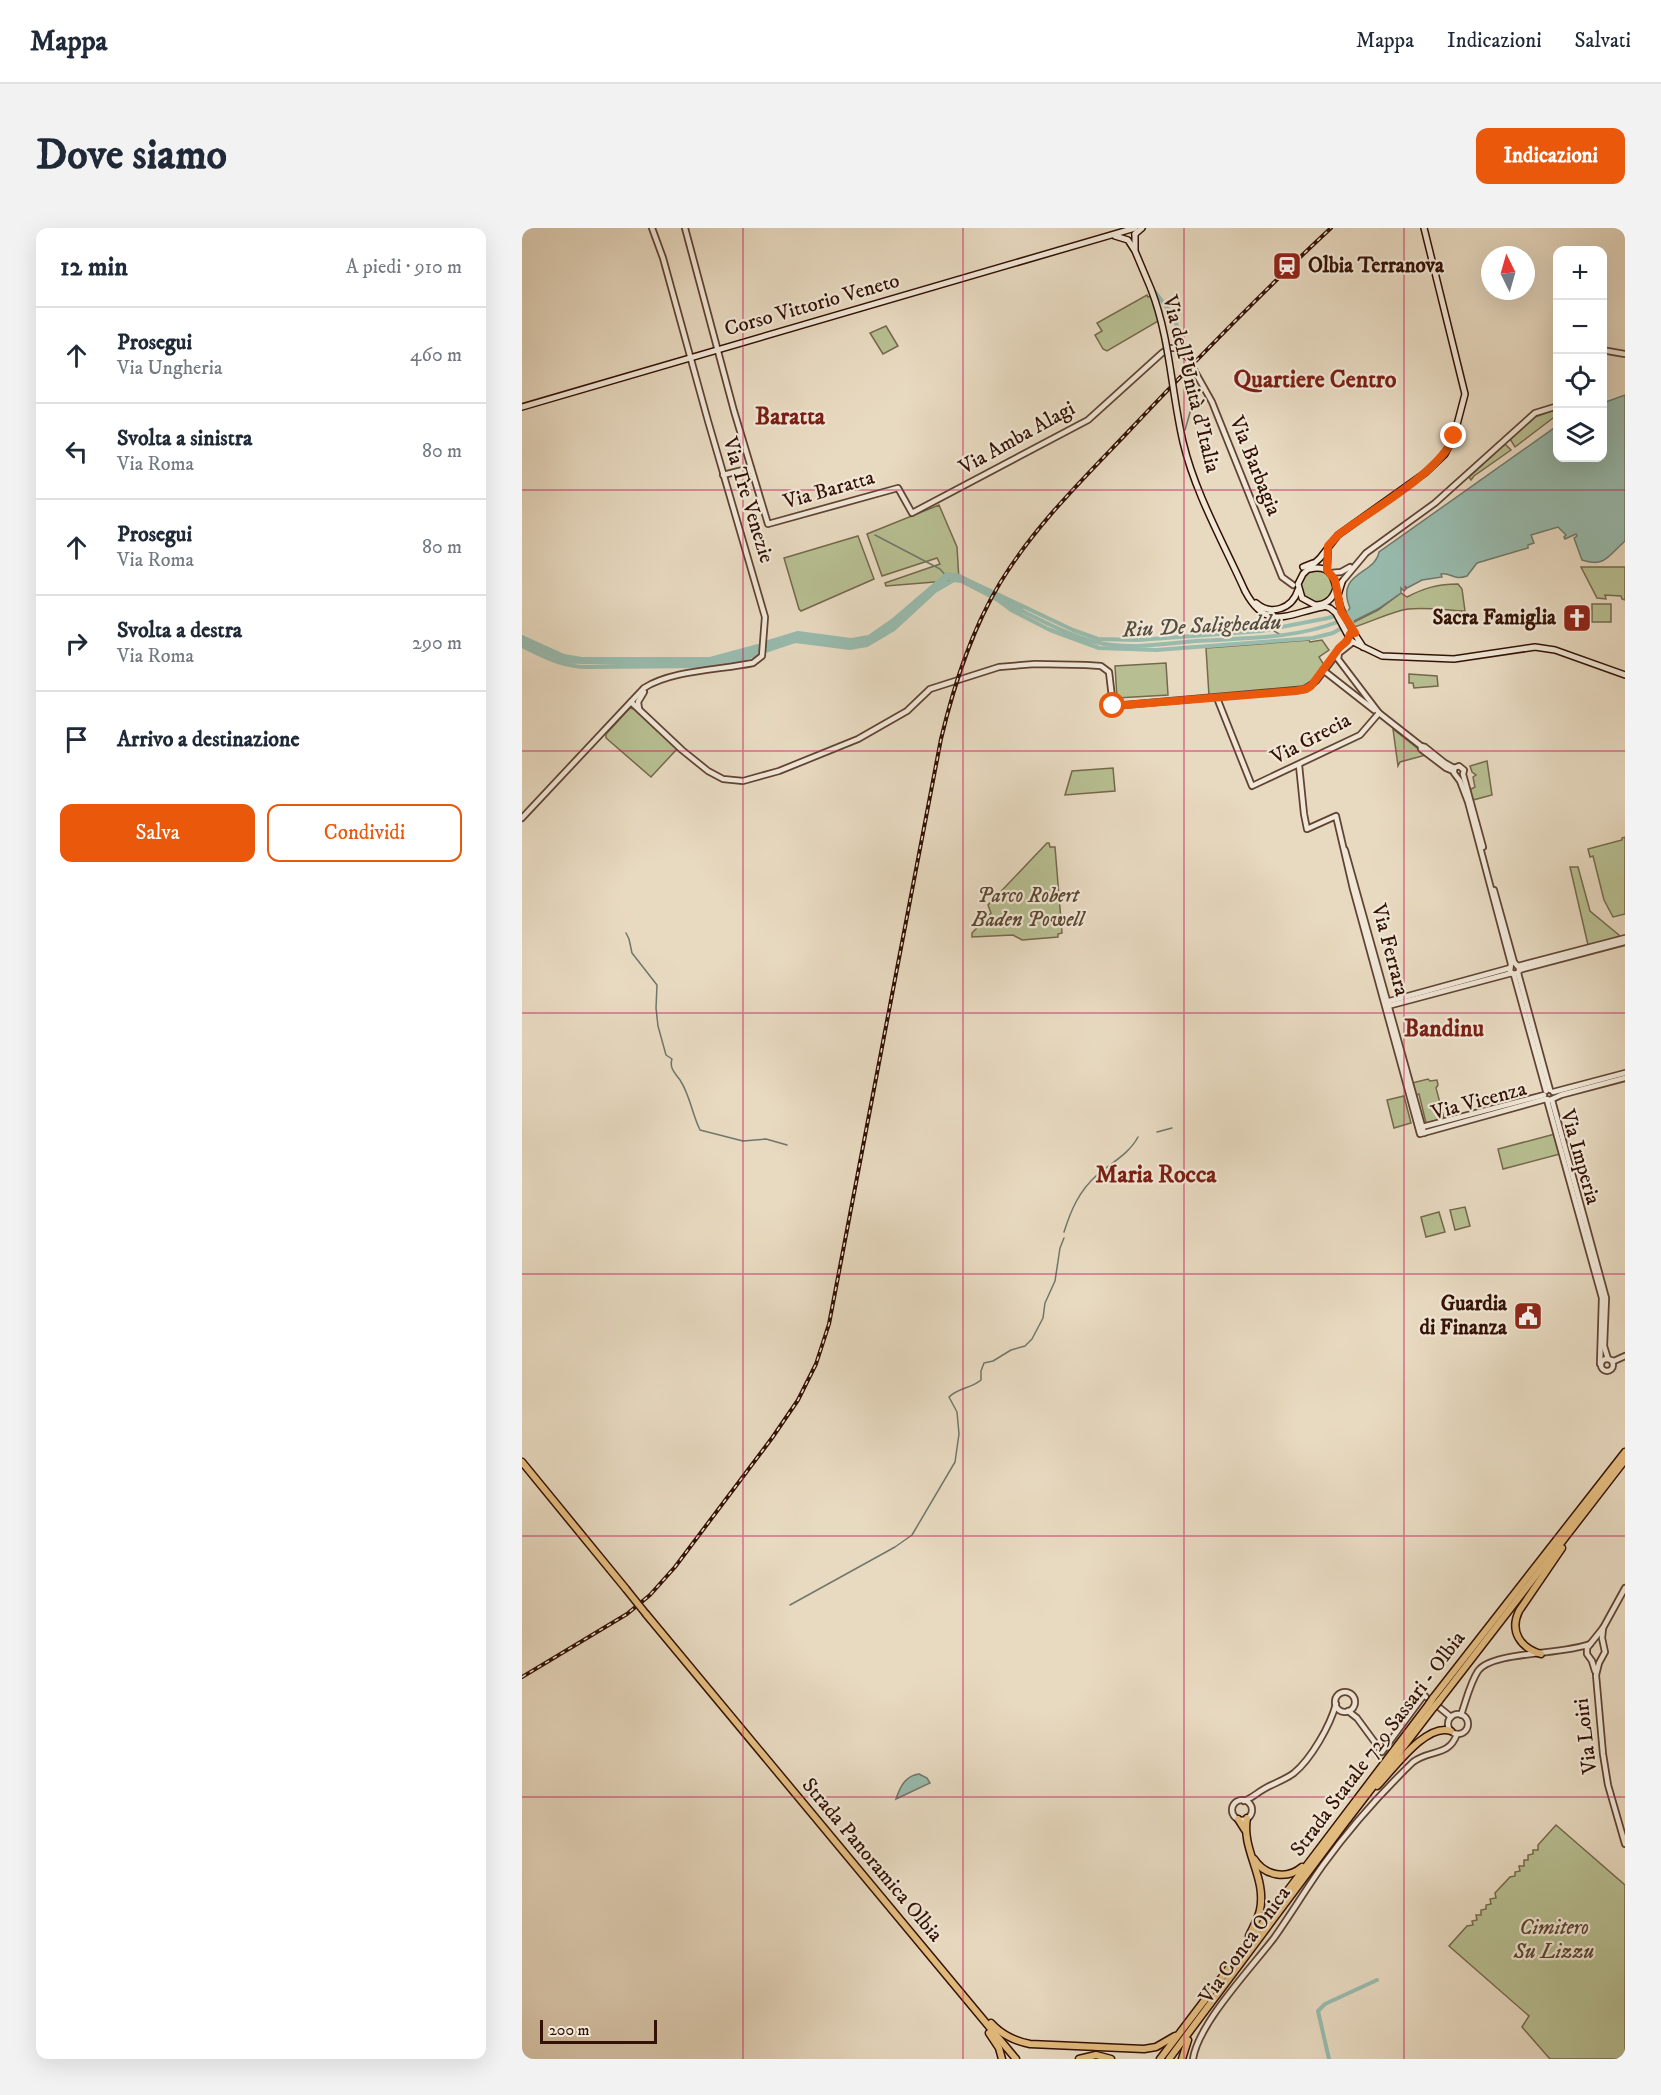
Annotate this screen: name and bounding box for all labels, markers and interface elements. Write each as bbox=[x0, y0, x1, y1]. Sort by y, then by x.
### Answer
text: Mappa bbox=[30, 24, 108, 59]
text: Mappa bbox=[1356, 28, 1414, 54]
text: Indicazioni bbox=[1447, 28, 1542, 54]
text: Salvati bbox=[1575, 28, 1631, 54]
button: Indicazioni bbox=[1476, 128, 1625, 184]
text: Dove siamo bbox=[36, 130, 227, 182]
north arrow bbox=[1481, 246, 1535, 300]
map controls bbox=[1553, 246, 1607, 462]
button: + bbox=[1553, 246, 1607, 300]
station icon: Olbia Terranova bbox=[1271, 250, 1303, 282]
text: 12 min bbox=[60, 251, 128, 284]
place label: Olbia Terranova bbox=[1308, 253, 1445, 279]
text: A piedi · 910 m bbox=[346, 255, 462, 280]
street label: Corso Vittorio Veneto bbox=[721, 268, 903, 342]
street label: Via dell'Unità d'Italia bbox=[1156, 292, 1226, 475]
button: − bbox=[1553, 300, 1607, 354]
text: Prosegui bbox=[117, 329, 192, 356]
icon: ahead bbox=[60, 339, 93, 372]
text: 460 m bbox=[410, 343, 462, 368]
button: locate bbox=[1553, 354, 1607, 408]
text: Via Ungheria bbox=[117, 356, 222, 381]
district label: Quartiere Centro bbox=[1234, 365, 1397, 395]
street label: Via Amba Alagi bbox=[954, 395, 1080, 481]
district label: Baratta bbox=[755, 402, 826, 432]
button: layers bbox=[1553, 408, 1607, 462]
street label: Via Barbagia bbox=[1223, 411, 1287, 520]
route end bbox=[1440, 422, 1466, 448]
text: Svolta a sinistra bbox=[117, 425, 252, 452]
street label: Via Tre Venezie bbox=[716, 433, 780, 566]
icon: left bbox=[60, 435, 93, 468]
text: 80 m bbox=[422, 439, 462, 464]
text: Via Roma bbox=[117, 452, 194, 477]
street label: Via Baratta bbox=[780, 465, 877, 516]
text: Prosegui bbox=[117, 521, 192, 548]
icon: ahead bbox=[60, 531, 93, 564]
text: 80 m bbox=[422, 535, 462, 560]
text: Via Roma bbox=[117, 548, 194, 573]
church icon: Sacra Famiglia bbox=[1561, 602, 1593, 634]
place label: Sacra Famiglia bbox=[1433, 605, 1557, 631]
water label: Riu De Saligheddu bbox=[1121, 608, 1282, 644]
text: Svolta a destra bbox=[117, 617, 242, 644]
icon: right bbox=[60, 627, 93, 660]
text: 290 m bbox=[412, 631, 462, 656]
text: Via Roma bbox=[117, 644, 194, 669]
route start bbox=[1099, 692, 1125, 718]
street label: Via Grecia bbox=[1266, 707, 1355, 771]
icon: arrive bbox=[60, 723, 93, 756]
text: Arrivo a destinazione bbox=[117, 726, 300, 753]
button: Salva bbox=[60, 804, 255, 862]
button: Condividi bbox=[267, 804, 462, 862]
park label: Parco Robert Baden Powell bbox=[971, 883, 1087, 933]
street label: Via Ferrara bbox=[1365, 900, 1415, 999]
district label: Bandinu bbox=[1404, 1014, 1484, 1044]
street label: Via Vicenza bbox=[1428, 1076, 1529, 1126]
street label: Via Imperia bbox=[1554, 1105, 1606, 1208]
district label: Maria Rocca bbox=[1096, 1160, 1217, 1190]
place label: Guardia di Finanza bbox=[1419, 1291, 1508, 1341]
public building icon: Guardia di Finanza bbox=[1512, 1300, 1544, 1332]
street label: Strada Statale 729 Sassari - Olbia bbox=[1285, 1626, 1471, 1862]
street label: Via Loiri bbox=[1568, 1697, 1604, 1776]
street label: Strada Panoramica Olbia bbox=[796, 1773, 948, 1947]
street label: Via Conca Onica bbox=[1193, 1881, 1296, 2010]
park label: Cimitero Su Lizzu bbox=[1513, 1915, 1595, 1965]
scale bar bbox=[540, 2017, 657, 2044]
text: 200 m bbox=[549, 2020, 590, 2040]

